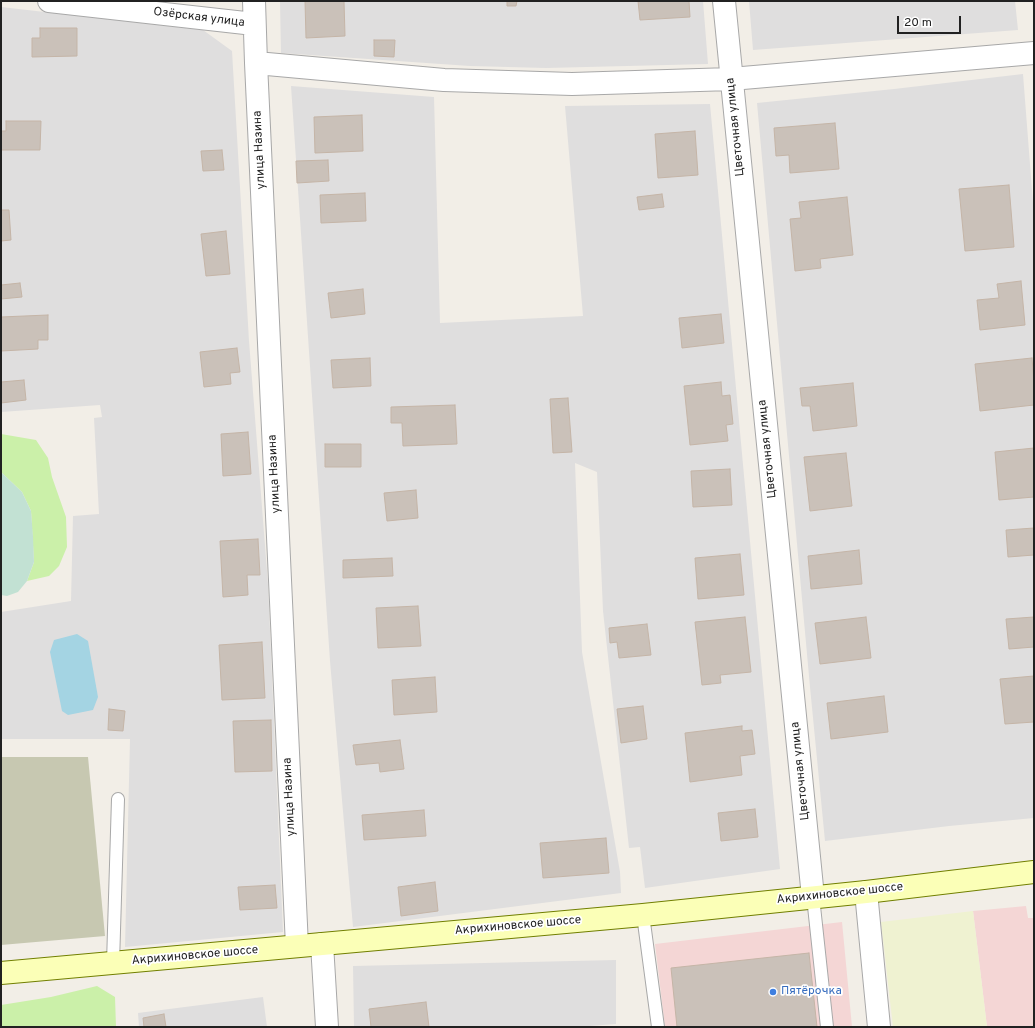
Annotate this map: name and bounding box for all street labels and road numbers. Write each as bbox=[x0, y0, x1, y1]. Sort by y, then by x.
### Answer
street label: Озёрская улица bbox=[153, 5, 245, 31]
street label: Цветочная улица bbox=[724, 77, 748, 177]
street label: улица Назина bbox=[251, 110, 269, 190]
street label: Цветочная улица bbox=[756, 399, 780, 499]
street label: улица Назина bbox=[266, 434, 284, 514]
street label: Цветочная улица bbox=[789, 721, 813, 821]
street label: улица Назина bbox=[281, 757, 299, 837]
street label: Акрихиновское шоссе bbox=[776, 880, 904, 908]
street label: Акрихиновское шоссе bbox=[454, 913, 582, 939]
street label: Акрихиновское шоссе bbox=[131, 943, 259, 969]

